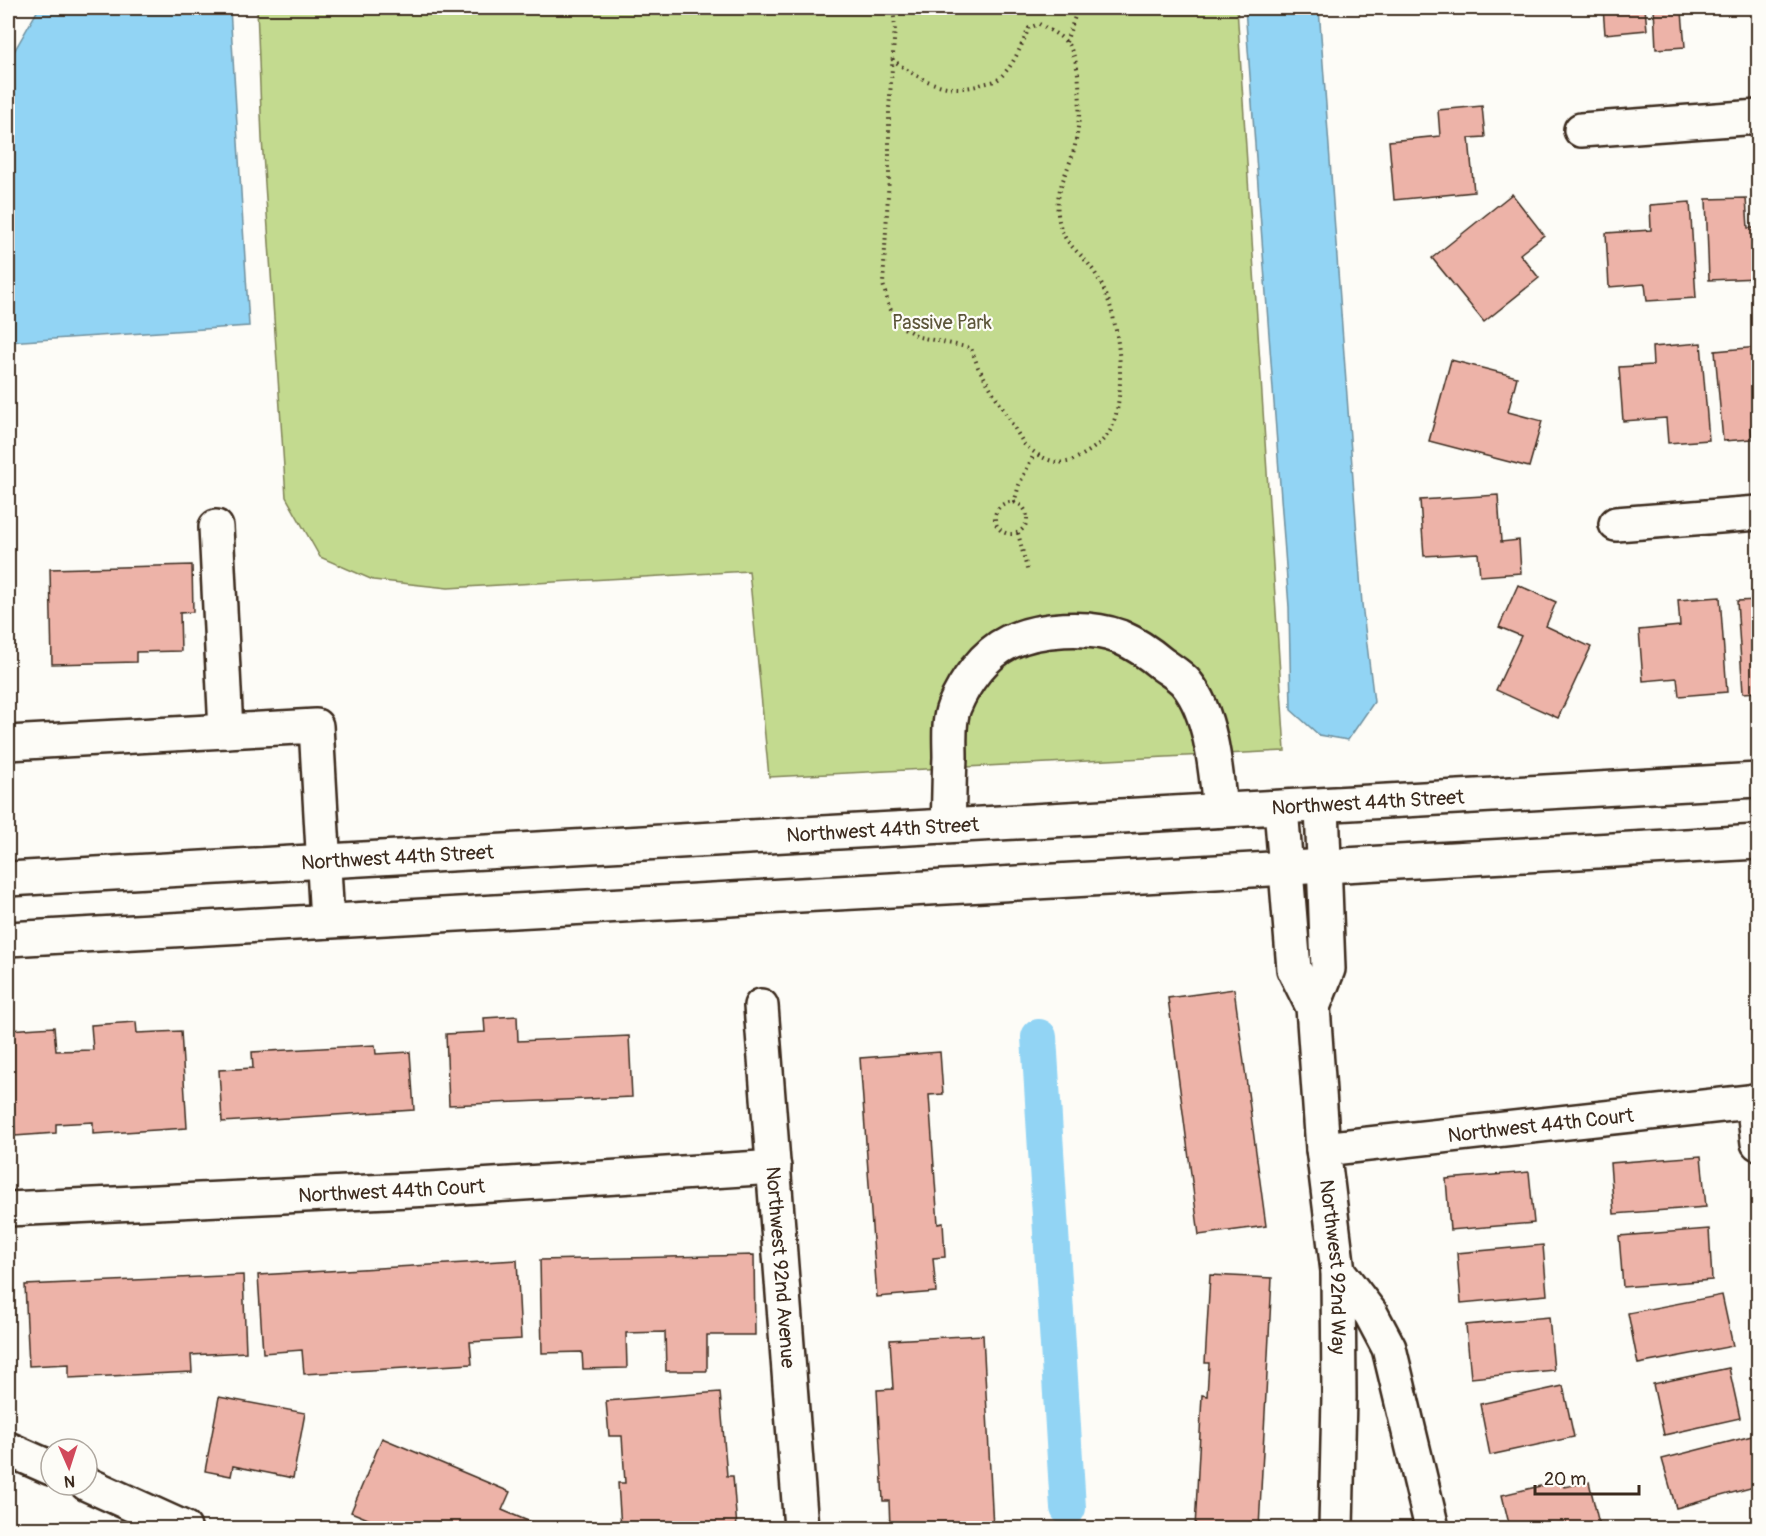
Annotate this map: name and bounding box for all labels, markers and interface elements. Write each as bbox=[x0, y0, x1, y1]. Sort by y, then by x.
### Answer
park label: Passive Park bbox=[892, 310, 993, 335]
street label: Northwest 44th Street bbox=[1271, 785, 1466, 821]
street label: Northwest 44th Street bbox=[786, 812, 981, 848]
street label: Northwest 44th Street bbox=[300, 839, 495, 875]
street label: Northwest 44th Court bbox=[1446, 1103, 1636, 1148]
street label: Northwest 92nd Avenue bbox=[760, 1166, 801, 1369]
street label: Northwest 44th Court bbox=[298, 1173, 487, 1208]
street label: Northwest 92nd Way bbox=[1314, 1178, 1351, 1355]
north arrow bbox=[39, 1437, 99, 1497]
scale bar bbox=[1535, 1458, 1638, 1496]
text: 20 m bbox=[1544, 1468, 1586, 1491]
text: N bbox=[64, 1471, 76, 1491]

